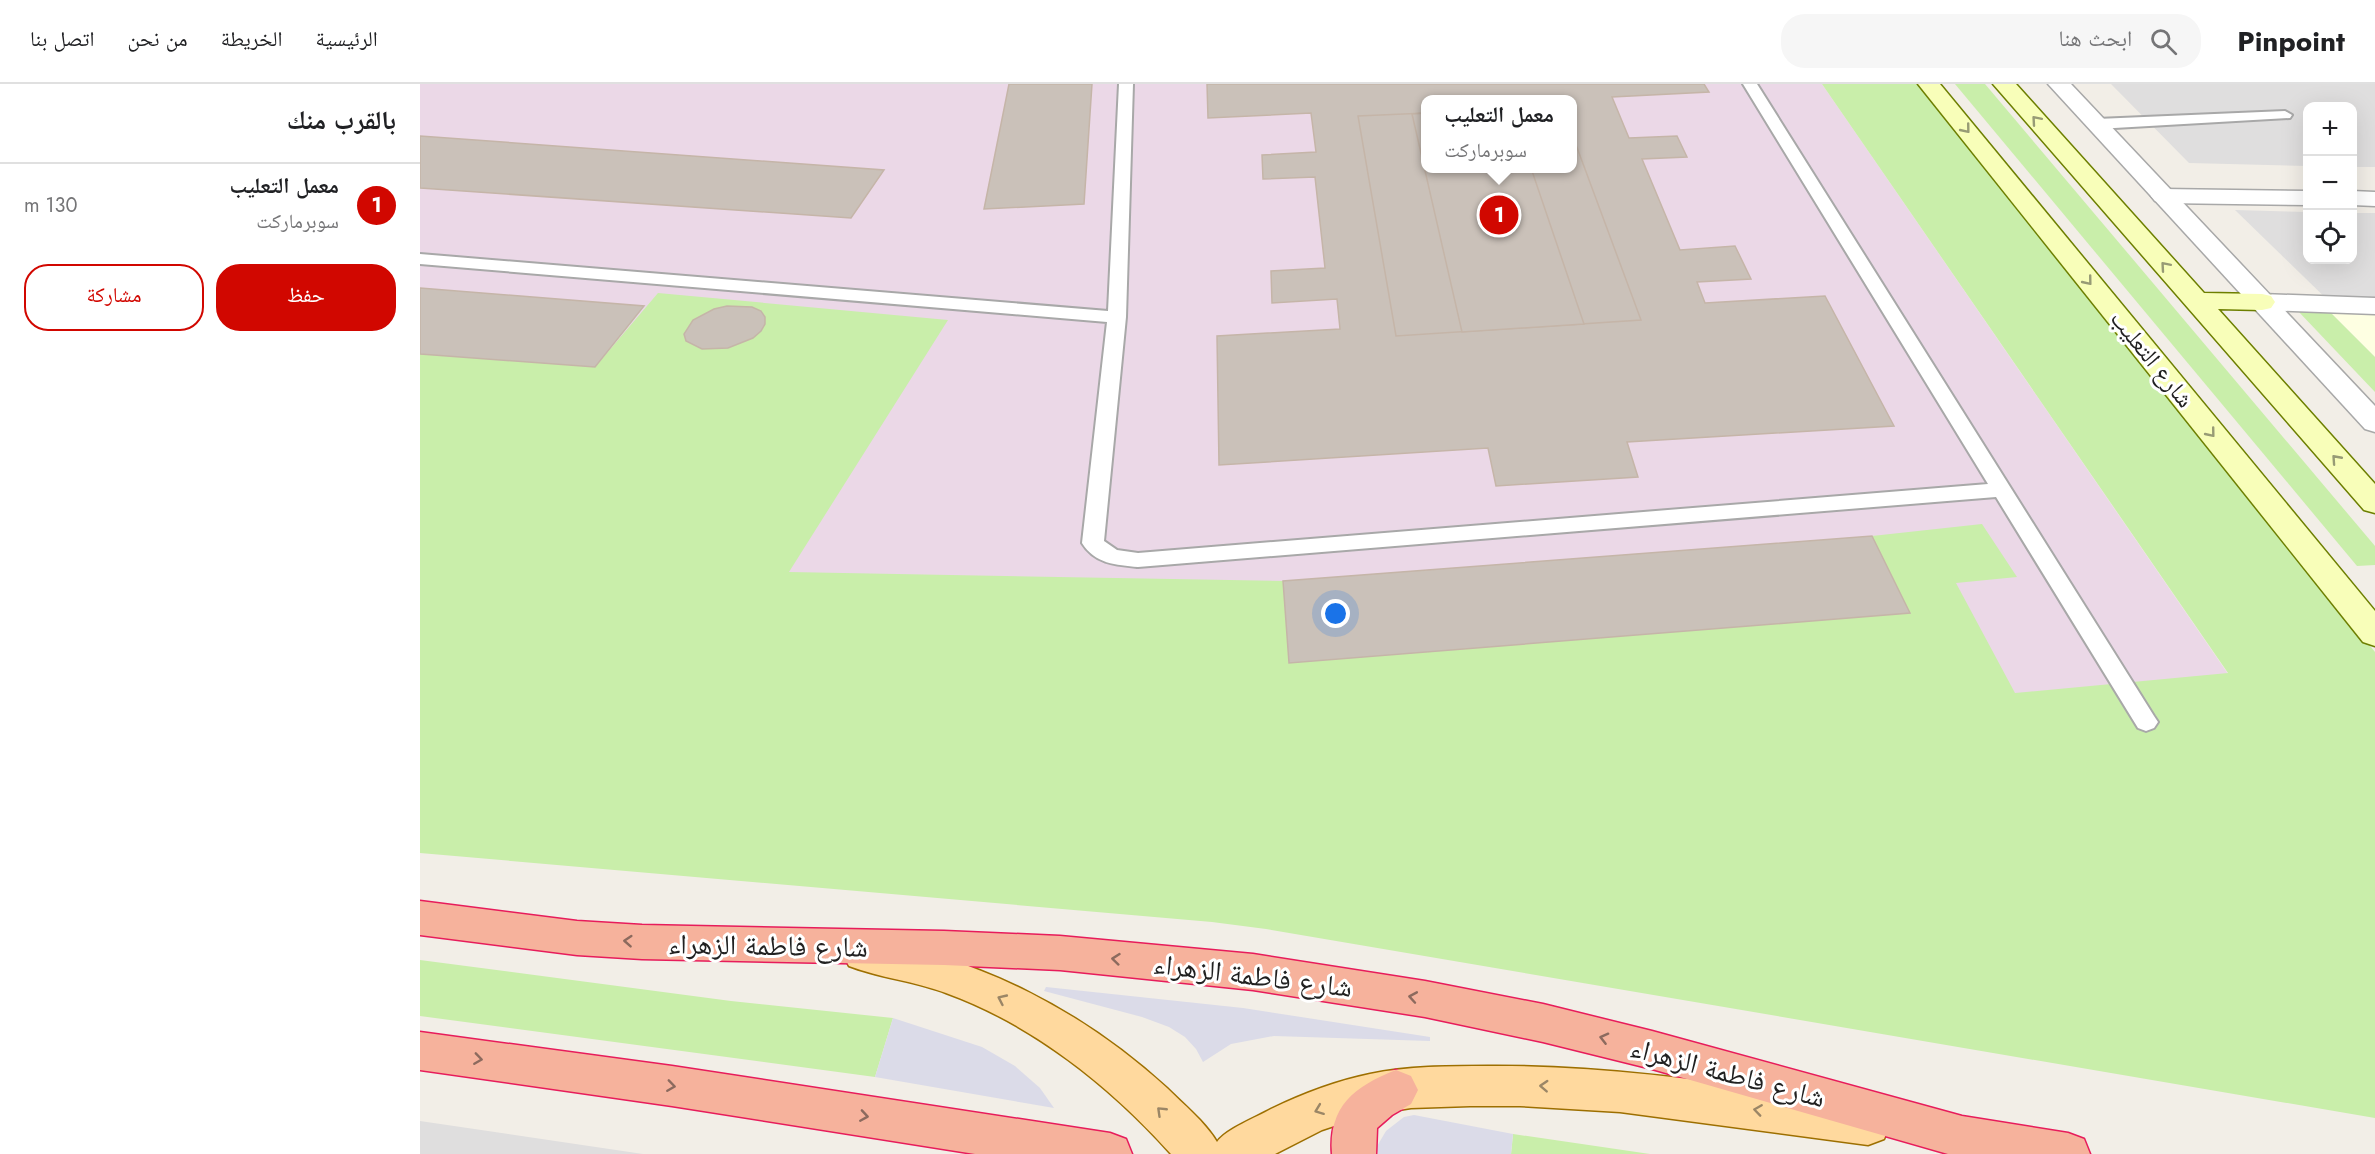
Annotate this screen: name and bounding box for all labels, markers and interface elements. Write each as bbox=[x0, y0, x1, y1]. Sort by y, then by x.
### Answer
search box bbox=[1781, 14, 2201, 68]
text: Pinpoint bbox=[2237, 21, 2345, 62]
text: ابحث هنا bbox=[2059, 22, 2132, 54]
text: اتصل بنا bbox=[30, 24, 94, 54]
text: من نحن bbox=[127, 24, 188, 54]
text: الخريطة bbox=[221, 24, 283, 54]
text: الرئيسية bbox=[316, 24, 378, 54]
icon: search bbox=[2147, 25, 2180, 58]
popup bbox=[1421, 95, 1577, 173]
text: معمل التعليب bbox=[1444, 98, 1554, 130]
text: بالقرب منك bbox=[287, 101, 396, 139]
map controls bbox=[2303, 102, 2357, 264]
button: + bbox=[2303, 102, 2357, 156]
one-way arrow bbox=[2032, 116, 2043, 127]
one-way arrow bbox=[1958, 123, 1969, 134]
text: سوبرماركت bbox=[1444, 136, 1527, 165]
button: − bbox=[2303, 156, 2357, 210]
text: معمل التعليب bbox=[229, 169, 339, 201]
text: 130 m bbox=[24, 191, 78, 220]
text: 1 bbox=[371, 191, 382, 220]
pin: 1 bbox=[1480, 192, 1518, 238]
text: سوبرماركت bbox=[256, 207, 339, 236]
button: locate bbox=[2303, 210, 2357, 264]
one-way arrow bbox=[2161, 262, 2172, 273]
button: مشاركة bbox=[24, 264, 204, 331]
button: حفظ bbox=[216, 264, 396, 331]
one-way arrow bbox=[2081, 274, 2092, 285]
street label: شارع التعليب bbox=[2102, 302, 2203, 415]
one-way arrow bbox=[2204, 426, 2215, 437]
one-way arrow bbox=[2332, 455, 2343, 466]
your location bbox=[1321, 599, 1350, 628]
street label: شارع فاطمة الزهراء bbox=[668, 923, 868, 968]
one-way arrow bbox=[623, 935, 632, 948]
street label: شارع فاطمة الزهراء bbox=[1151, 943, 1355, 1008]
one-way arrow bbox=[1112, 953, 1121, 966]
one-way arrow bbox=[1409, 991, 1419, 1004]
one-way arrow bbox=[998, 995, 1009, 1007]
street label: شارع فاطمة الزهراء bbox=[1626, 1027, 1830, 1118]
one-way arrow bbox=[1599, 1033, 1609, 1046]
one-way arrow bbox=[473, 1053, 483, 1065]
one-way arrow bbox=[1539, 1079, 1548, 1092]
one-way arrow bbox=[666, 1080, 676, 1092]
one-way arrow bbox=[1315, 1102, 1325, 1115]
one-way arrow bbox=[1754, 1104, 1763, 1116]
one-way arrow bbox=[1157, 1107, 1168, 1118]
one-way arrow bbox=[859, 1110, 868, 1122]

